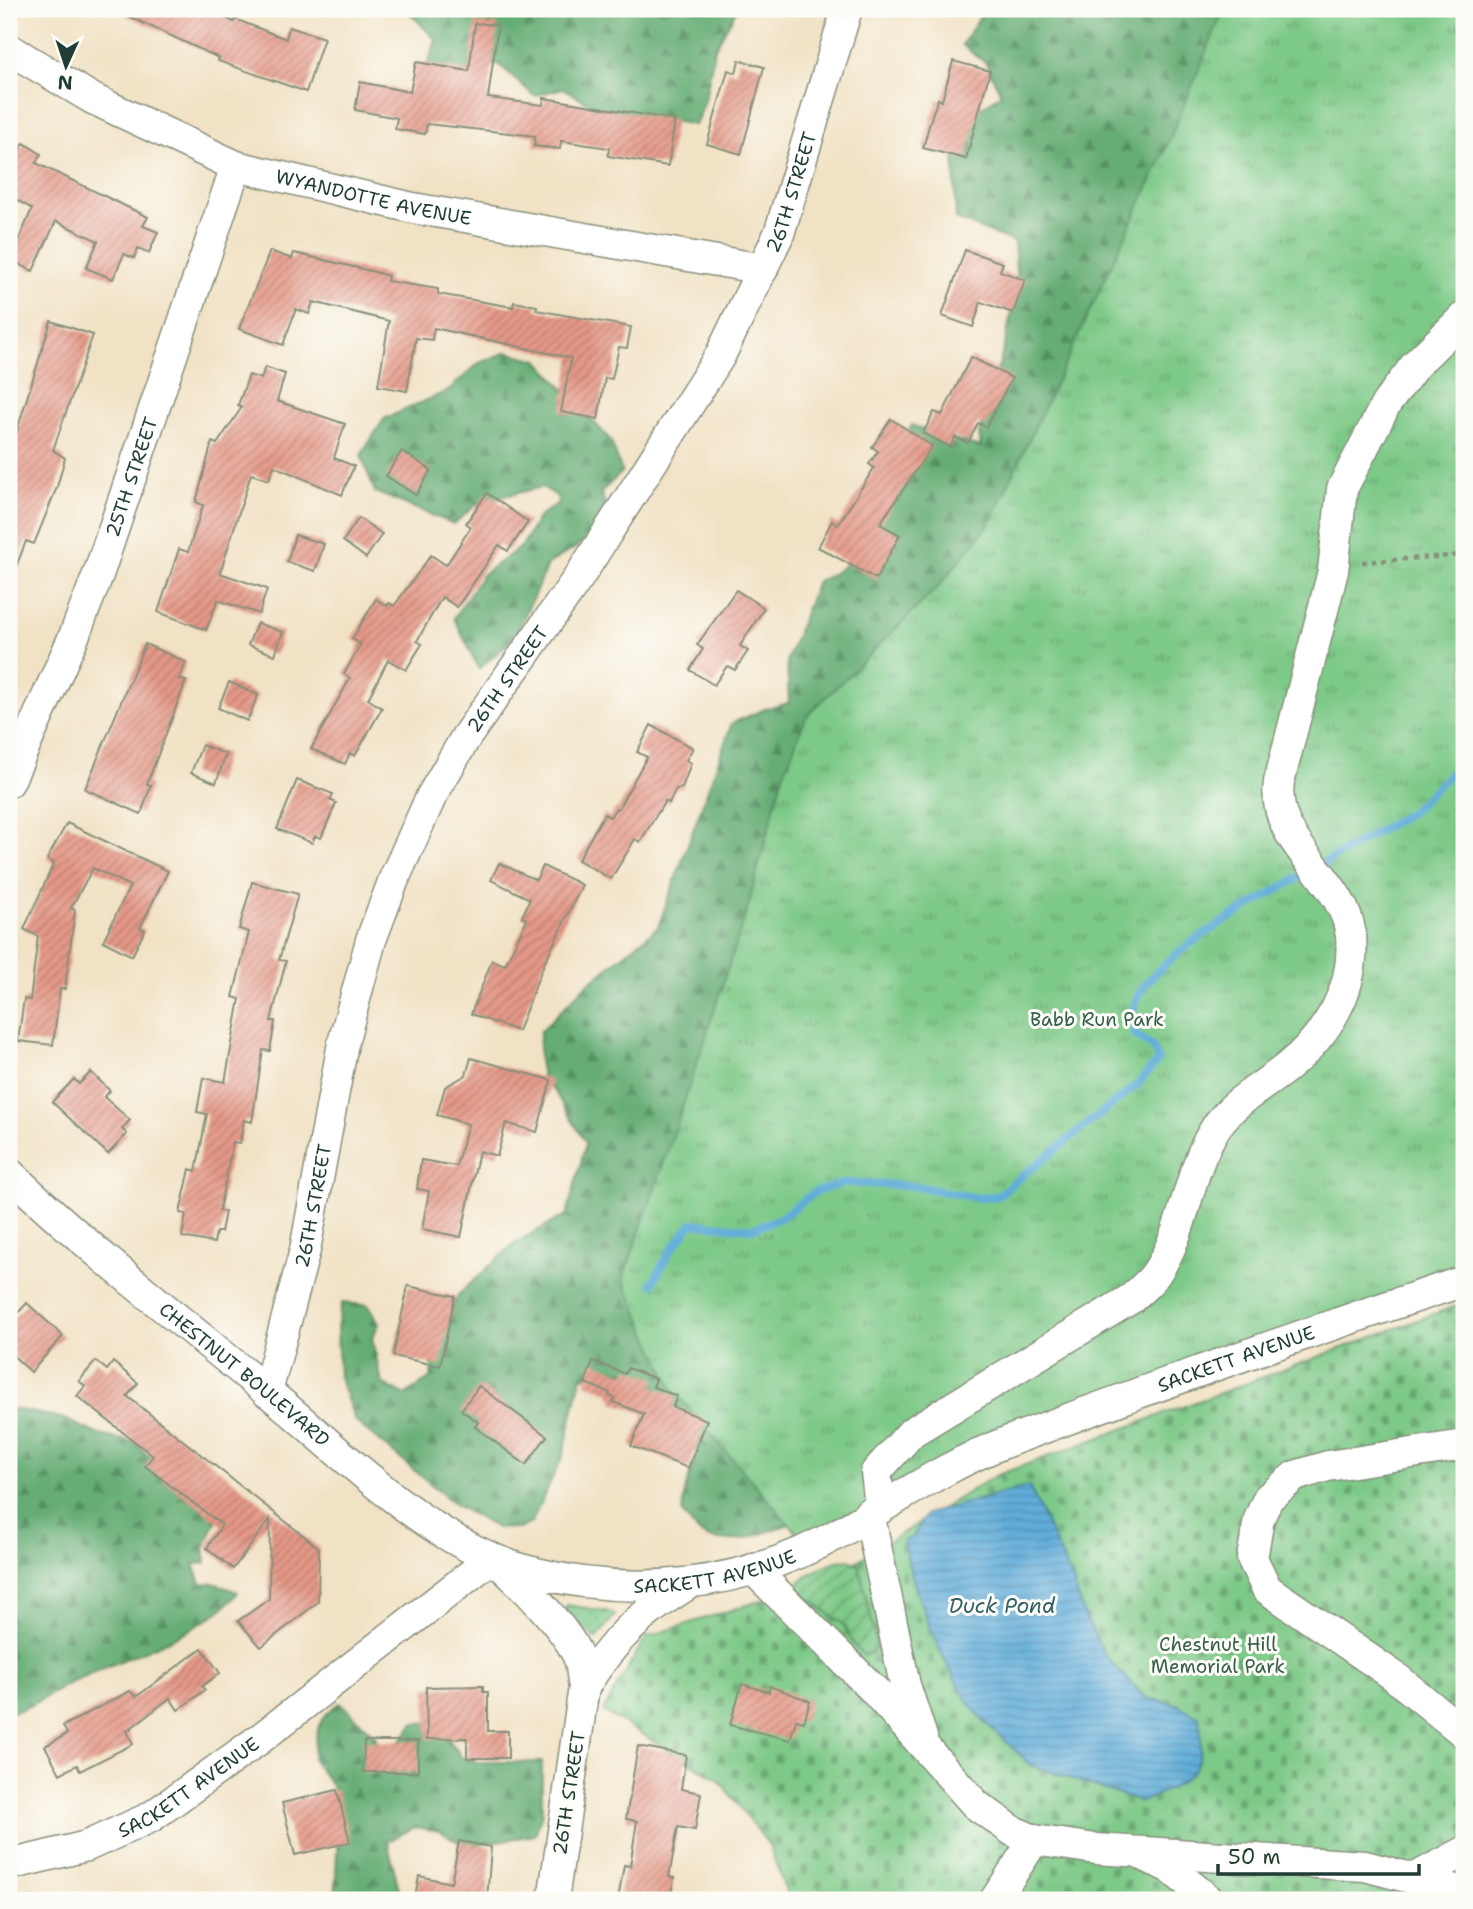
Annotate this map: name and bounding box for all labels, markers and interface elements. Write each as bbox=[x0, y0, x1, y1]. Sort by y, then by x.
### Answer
north arrow bbox=[32, 32, 102, 102]
text: N bbox=[57, 70, 73, 95]
street label: 26TH STREET bbox=[760, 128, 822, 256]
street label: WYANDOTTE AVENUE bbox=[273, 163, 474, 231]
street label: 25TH STREET bbox=[99, 413, 163, 540]
street label: 26TH STREET bbox=[461, 620, 554, 737]
park label: Babb Run Park bbox=[1030, 1007, 1164, 1032]
street label: 26TH STREET bbox=[288, 1142, 337, 1270]
street label: CHESTNUT BOULEVARD bbox=[154, 1296, 335, 1452]
street label: SACKETT AVENUE bbox=[1154, 1319, 1318, 1398]
street label: SACKETT AVENUE bbox=[634, 1543, 800, 1598]
water label: Duck Pond bbox=[949, 1592, 1056, 1620]
park label: Chestnut Hill Memorial Park bbox=[1151, 1632, 1285, 1679]
street label: 26TH STREET bbox=[547, 1729, 591, 1857]
street label: SACKETT AVENUE bbox=[114, 1731, 264, 1843]
scale bar bbox=[1218, 1832, 1419, 1876]
text: 50 m bbox=[1228, 1843, 1281, 1871]

